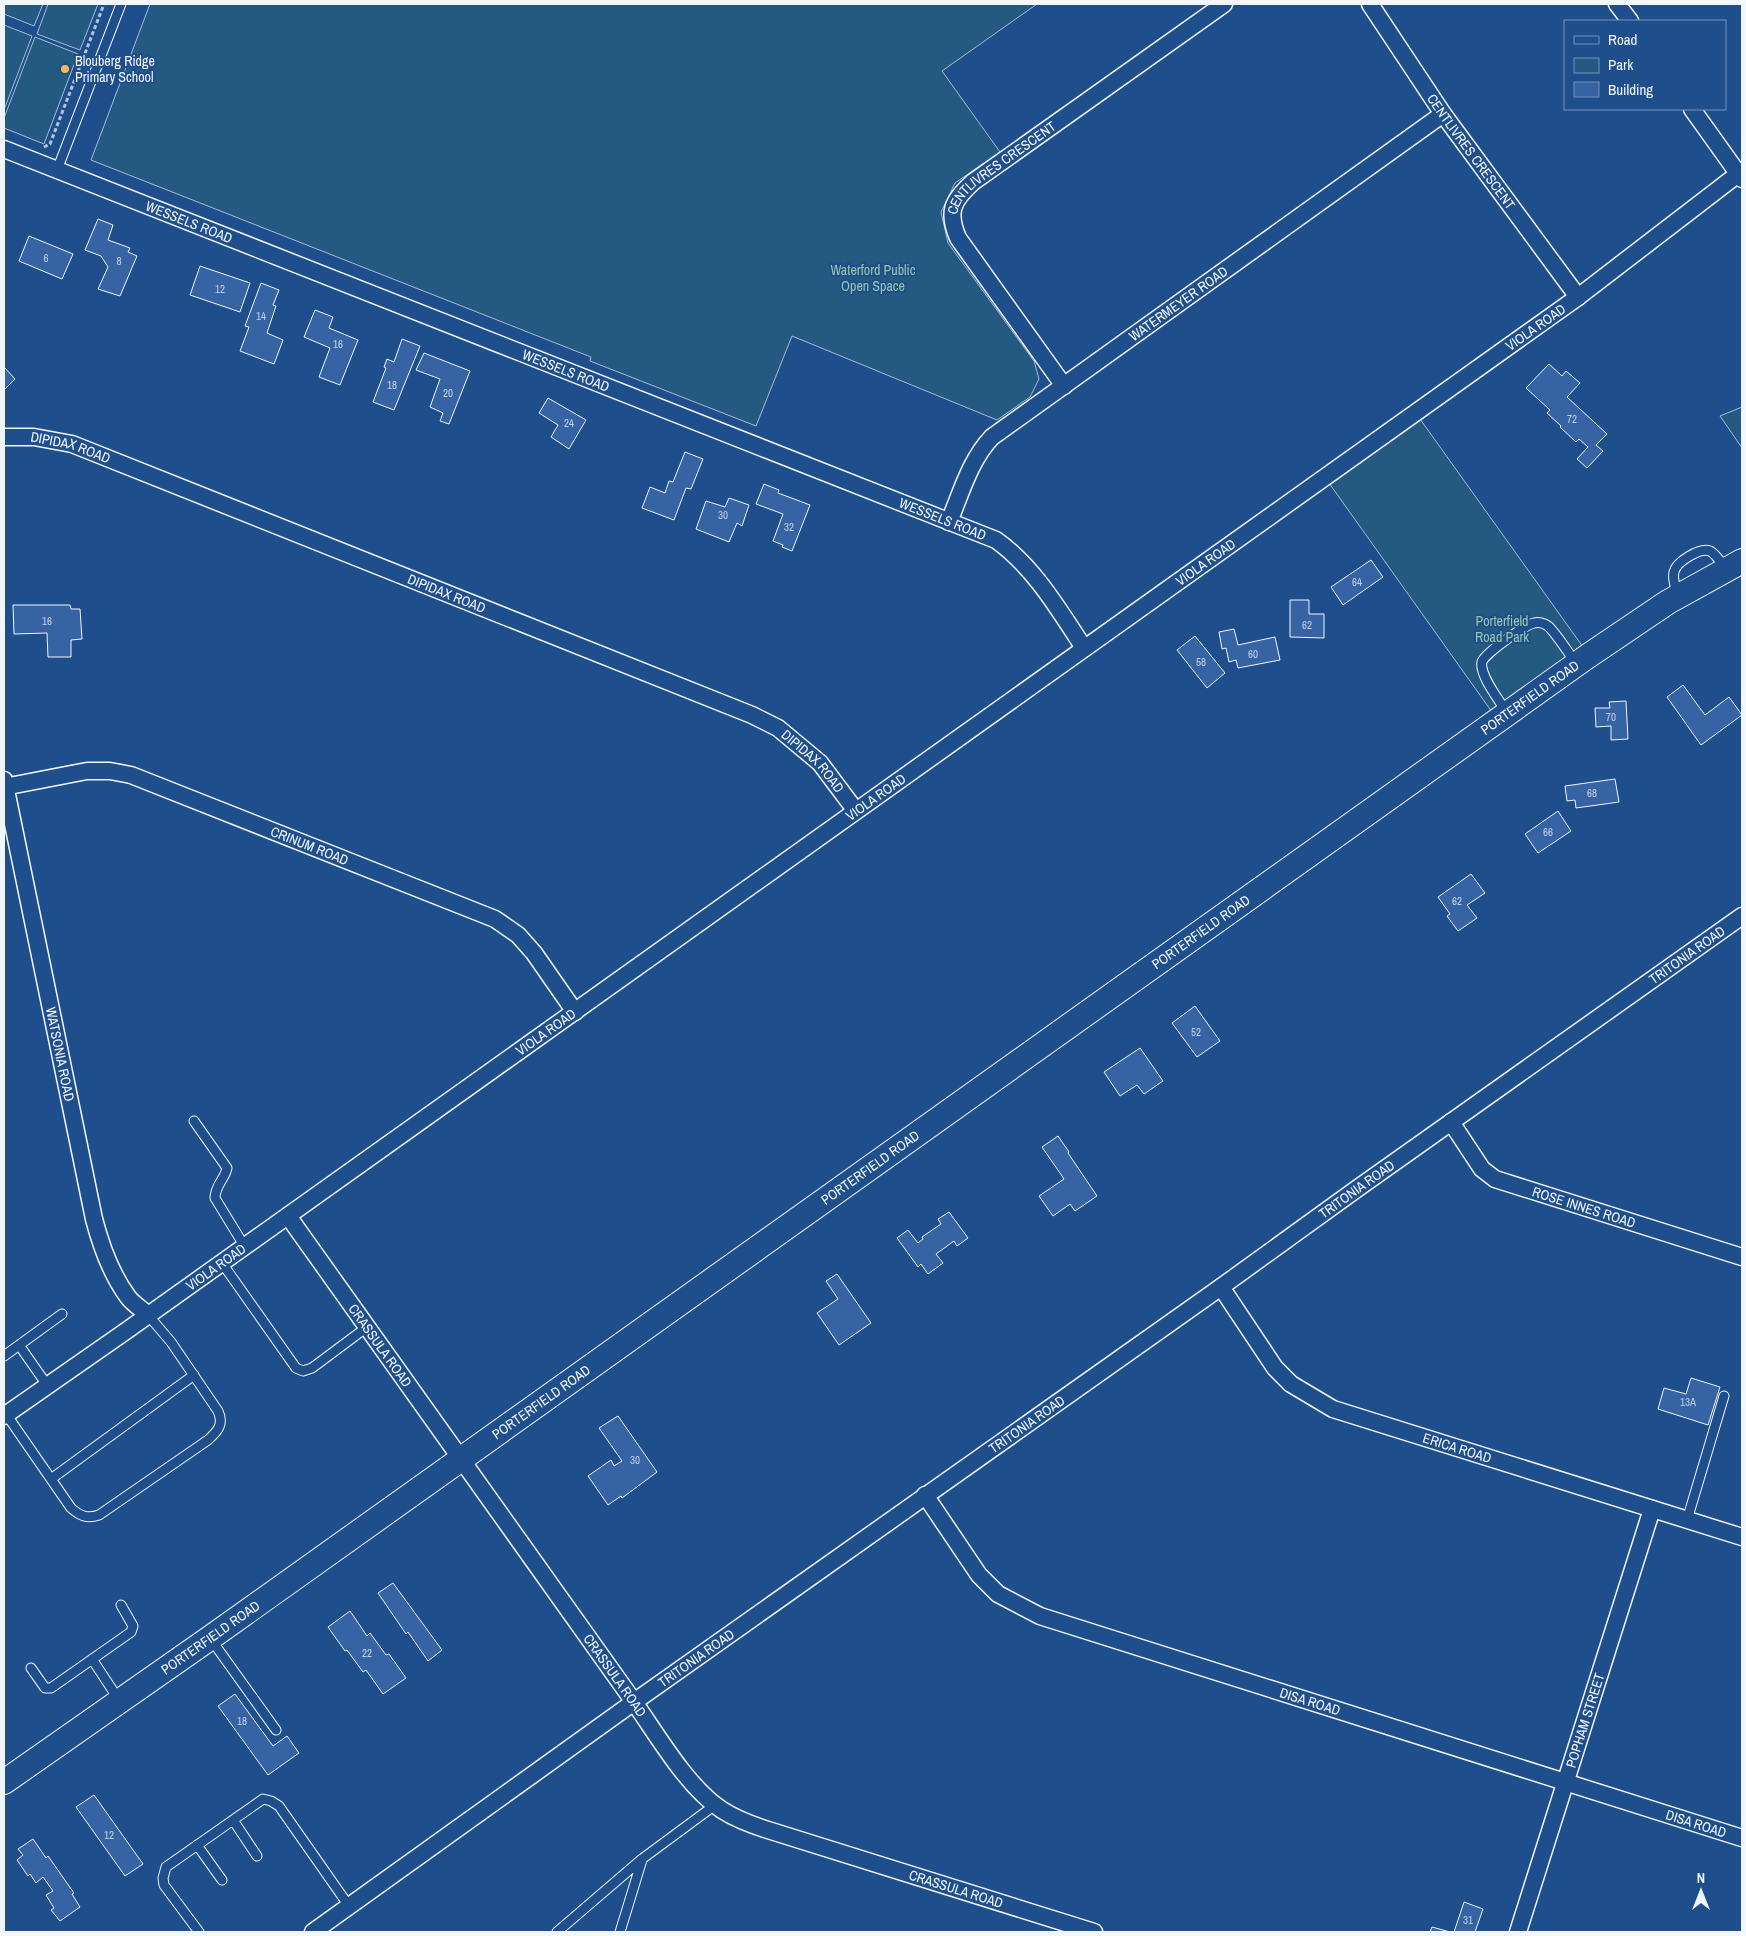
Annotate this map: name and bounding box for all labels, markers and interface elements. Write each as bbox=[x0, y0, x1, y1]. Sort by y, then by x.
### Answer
legend bbox=[1564, 20, 1726, 110]
text: Road bbox=[1608, 29, 1637, 50]
place label: Blouberg Ridge Primary School bbox=[75, 52, 155, 86]
text: Park bbox=[1608, 54, 1634, 75]
marker: Blouberg Ridge Primary School bbox=[59, 63, 71, 75]
text: Building bbox=[1608, 79, 1653, 100]
street label: CENTLIVRES CRESCENT bbox=[1423, 90, 1519, 213]
street label: CENTLIVRES CRESCENT bbox=[943, 117, 1059, 216]
street label: WESSELS ROAD bbox=[143, 197, 235, 247]
house number: 6 bbox=[43, 251, 49, 265]
house number: 8 bbox=[116, 254, 122, 268]
park label: Waterford Public Open Space bbox=[830, 261, 916, 295]
street label: WATERMEYER ROAD bbox=[1125, 262, 1231, 345]
house number: 12 bbox=[215, 282, 225, 296]
street label: VIOLA ROAD bbox=[1502, 300, 1569, 355]
house number: 14 bbox=[256, 309, 266, 323]
house number: 16 bbox=[333, 337, 343, 351]
street label: WESSELS ROAD bbox=[520, 345, 612, 396]
house number: 18 bbox=[387, 378, 397, 392]
house number: 20 bbox=[443, 386, 453, 400]
house number: 72 bbox=[1567, 412, 1577, 426]
house number: 24 bbox=[564, 416, 574, 430]
street label: DIPIDAX ROAD bbox=[29, 428, 113, 467]
street label: WESSELS ROAD bbox=[897, 494, 989, 544]
house number: 30 bbox=[718, 508, 728, 522]
house number: 32 bbox=[784, 520, 794, 534]
street label: VIOLA ROAD bbox=[1172, 535, 1239, 590]
street label: DIPIDAX ROAD bbox=[405, 570, 488, 617]
house number: 64 bbox=[1352, 575, 1362, 589]
park label: Porterfield Road Park bbox=[1475, 612, 1529, 646]
house number: 16 bbox=[42, 614, 52, 628]
house number: 62 bbox=[1302, 618, 1312, 632]
house number: 60 bbox=[1248, 647, 1258, 661]
house number: 58 bbox=[1196, 655, 1206, 669]
street label: PORTERFIELD ROAD bbox=[1477, 656, 1583, 739]
house number: 70 bbox=[1606, 710, 1616, 724]
street label: DIPIDAX ROAD bbox=[778, 726, 848, 796]
street label: VIOLA ROAD bbox=[842, 770, 909, 825]
house number: 68 bbox=[1587, 786, 1597, 800]
street label: CRINUM ROAD bbox=[268, 822, 351, 869]
house number: 66 bbox=[1543, 825, 1553, 839]
street label: PORTERFIELD ROAD bbox=[1148, 891, 1254, 973]
house number: 62 bbox=[1452, 894, 1462, 908]
street label: TRITONIA ROAD bbox=[1645, 922, 1729, 988]
street label: VIOLA ROAD bbox=[512, 1005, 579, 1060]
street label: WATSONIA ROAD bbox=[42, 1006, 79, 1103]
house number: 52 bbox=[1191, 1025, 1201, 1039]
street label: PORTERFIELD ROAD bbox=[817, 1126, 923, 1209]
street label: TRITONIA ROAD bbox=[1315, 1156, 1398, 1222]
street label: ROSE INNES ROAD bbox=[1530, 1182, 1638, 1232]
street label: VIOLA ROAD bbox=[182, 1239, 249, 1295]
street label: CRASSULA ROAD bbox=[345, 1300, 416, 1391]
street label: PORTERFIELD ROAD bbox=[488, 1361, 594, 1443]
street label: TRITONIA ROAD bbox=[985, 1391, 1068, 1457]
house number: 13A bbox=[1680, 1395, 1697, 1409]
street label: ERICA ROAD bbox=[1421, 1429, 1494, 1467]
house number: 30 bbox=[630, 1453, 640, 1467]
street label: PORTERFIELD ROAD bbox=[158, 1596, 263, 1678]
street label: TRITONIA ROAD bbox=[655, 1625, 738, 1691]
street label: CRASSULA ROAD bbox=[579, 1630, 651, 1720]
house number: 22 bbox=[362, 1646, 372, 1660]
street label: POPHAM STREET bbox=[1562, 1671, 1608, 1770]
street label: DISA ROAD bbox=[1277, 1683, 1343, 1719]
house number: 18 bbox=[237, 1714, 247, 1728]
street label: DISA ROAD bbox=[1664, 1805, 1729, 1842]
house number: 12 bbox=[104, 1828, 114, 1842]
street label: CRASSULA ROAD bbox=[907, 1866, 1005, 1912]
north arrow bbox=[1676, 1866, 1726, 1916]
text: N bbox=[1697, 1869, 1705, 1887]
house number: 31 bbox=[1463, 1913, 1473, 1927]

